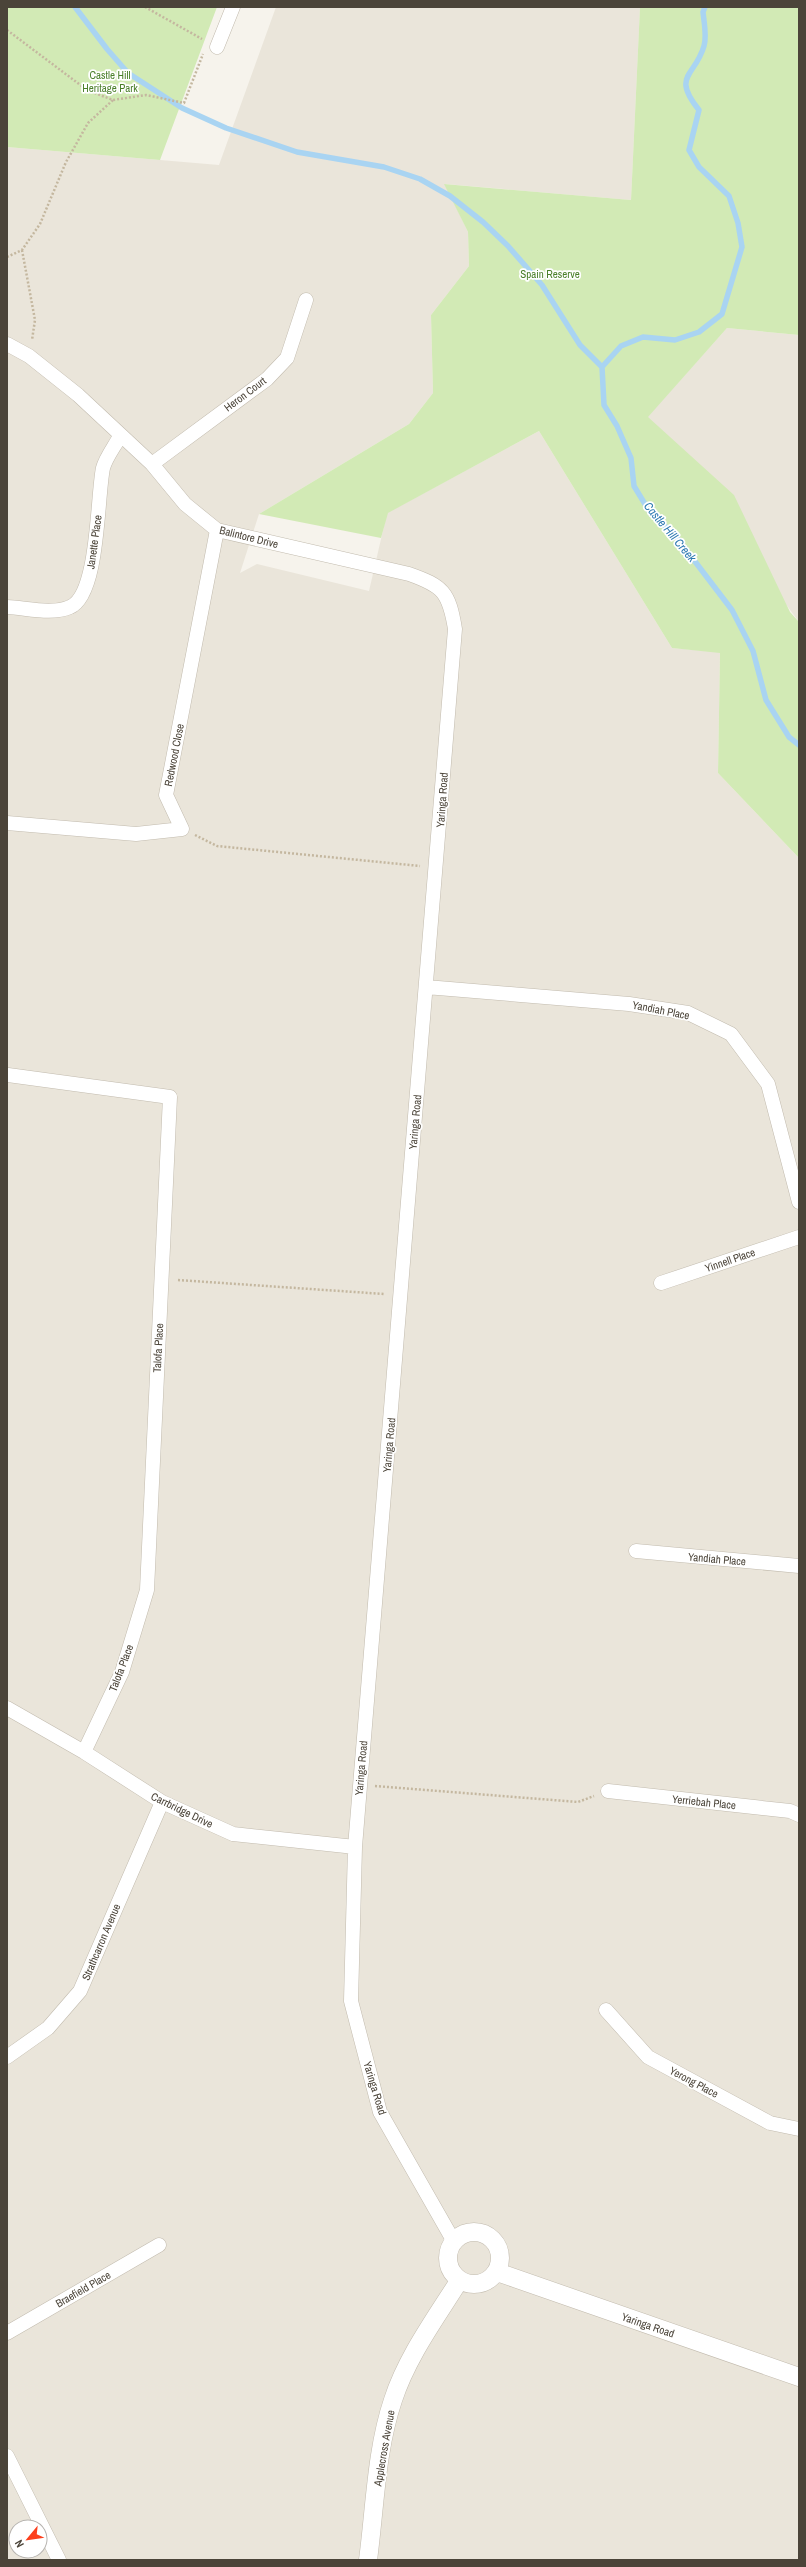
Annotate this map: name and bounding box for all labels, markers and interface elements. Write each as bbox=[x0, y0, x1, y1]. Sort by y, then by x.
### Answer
park label: Castle Hill Heritage Park bbox=[82, 68, 138, 95]
park label: Spain Reserve bbox=[520, 267, 580, 281]
street label: Heron Court bbox=[221, 373, 269, 414]
water label: Castle Hill Creek bbox=[640, 499, 701, 566]
street label: Janette Place bbox=[83, 514, 105, 570]
street label: Balintore Drive bbox=[218, 523, 280, 551]
street label: Redwood Close bbox=[161, 722, 187, 788]
street label: Yaringa Road bbox=[433, 772, 451, 828]
street label: Yandiah Place bbox=[631, 998, 691, 1022]
street label: Yaringa Road bbox=[406, 1094, 424, 1150]
street label: Yinnell Place bbox=[703, 1245, 757, 1275]
street label: Talofa Place bbox=[150, 1323, 166, 1373]
street label: Yaringa Road bbox=[380, 1417, 398, 1473]
street label: Yandiah Place bbox=[687, 1549, 747, 1569]
street label: Talofa Place bbox=[106, 1642, 136, 1694]
street label: Yaringa Road bbox=[352, 1740, 370, 1796]
street label: Carrbridge Drive bbox=[149, 1789, 215, 1831]
street label: Yerriebah Place bbox=[671, 1792, 737, 1812]
street label: Strathcarron Avenue bbox=[79, 1901, 123, 1983]
street label: Yaringa Road bbox=[360, 2060, 390, 2116]
street label: Yerong Place bbox=[667, 2063, 721, 2101]
street label: Braefield Place bbox=[53, 2268, 113, 2310]
street label: Yaringa Road bbox=[620, 2309, 676, 2341]
street label: Applecross Avenue bbox=[370, 2409, 398, 2488]
north arrow bbox=[8, 2519, 48, 2559]
text: N bbox=[12, 2538, 27, 2550]

